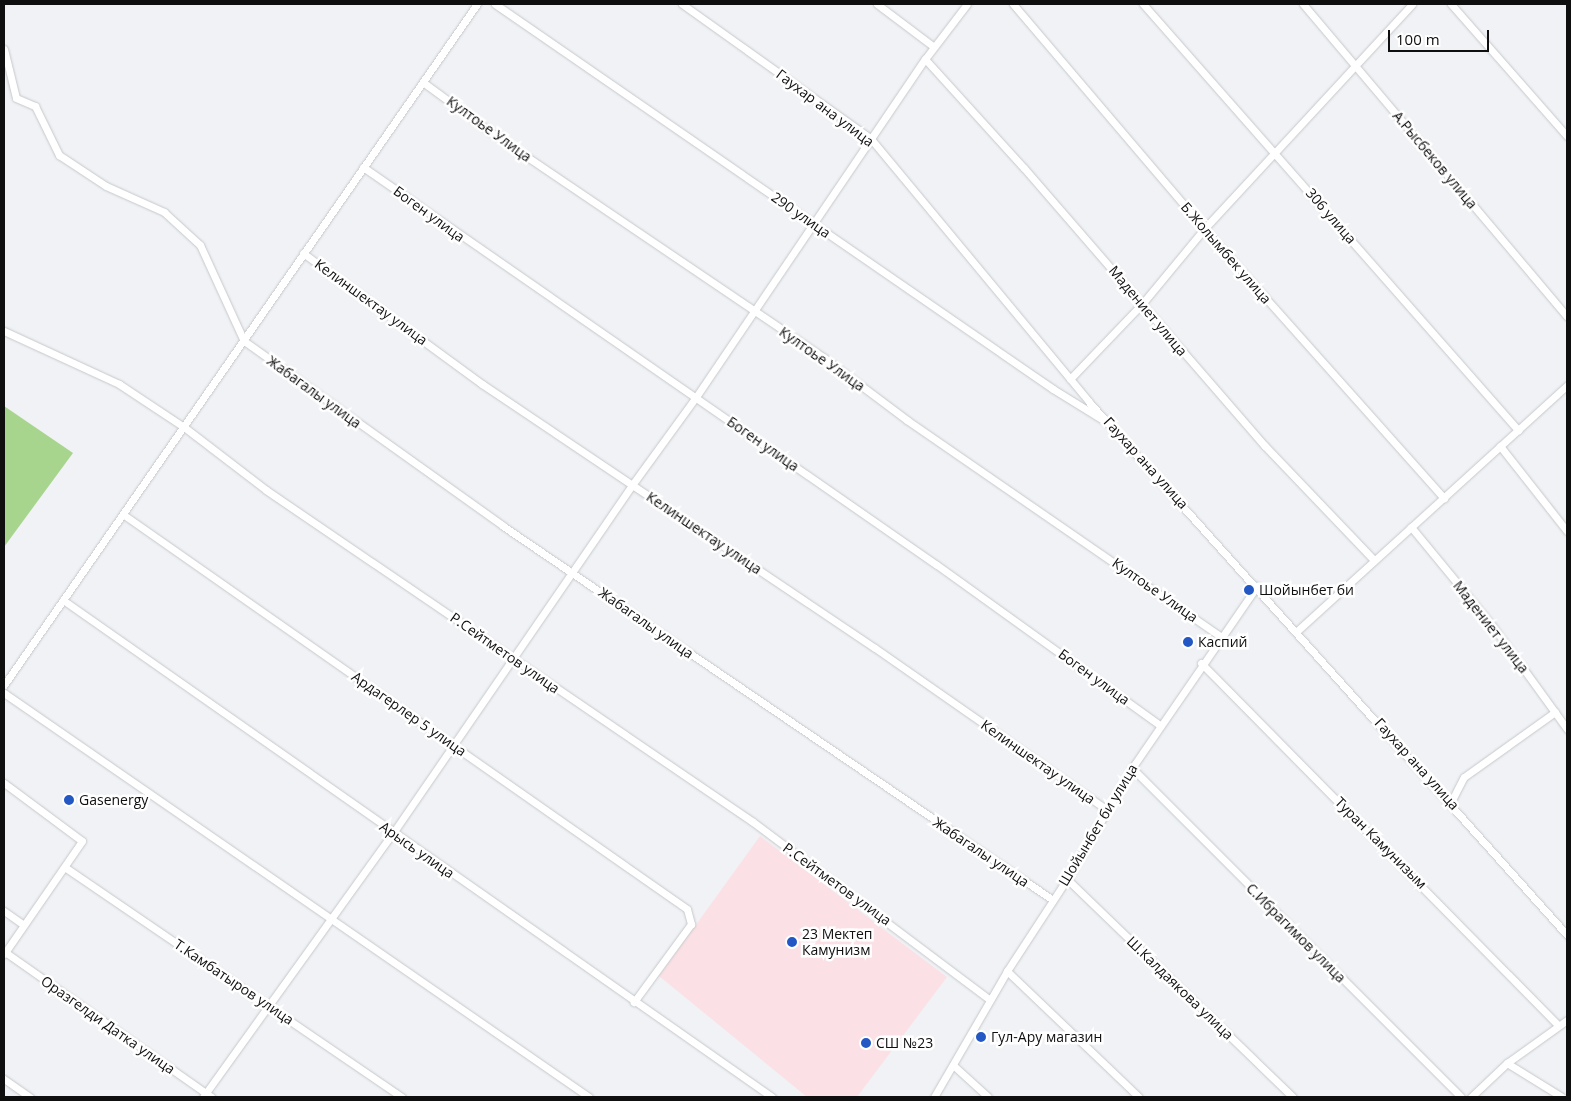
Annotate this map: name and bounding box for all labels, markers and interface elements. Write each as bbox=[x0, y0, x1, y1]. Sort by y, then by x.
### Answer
scale bar bbox=[1391, 20, 1492, 52]
text: 100 m bbox=[1396, 29, 1440, 49]
street label: Гаухар ана улица bbox=[773, 66, 877, 150]
street label: Култоье Улица bbox=[443, 93, 535, 165]
street label: А.Рысбеков улица bbox=[1389, 108, 1481, 212]
street label: Боген улица bbox=[390, 183, 468, 245]
street label: 306 улица bbox=[1302, 185, 1360, 247]
street label: 290 улица bbox=[768, 189, 834, 241]
street label: Б.Жолымбек улица bbox=[1177, 199, 1275, 307]
street label: Келиншектау улица bbox=[311, 255, 431, 349]
street label: Мадениет улица bbox=[1105, 262, 1191, 360]
street label: Култоье Улица bbox=[776, 323, 868, 395]
street label: Жабагалы улица bbox=[264, 352, 364, 432]
street label: Боген улица bbox=[724, 413, 802, 475]
street label: Гаухар ана улица bbox=[1100, 414, 1192, 512]
street label: Келиншектау улица bbox=[643, 488, 765, 578]
street label: Култоье Улица bbox=[1109, 554, 1201, 626]
street label: Мадениет улица bbox=[1450, 577, 1532, 677]
place label: Шойынбет би bbox=[1259, 582, 1354, 598]
street label: Жабагалы улица bbox=[595, 584, 697, 662]
marker: Шойынбет би bbox=[1243, 584, 1255, 596]
street label: Р.Сейтметов улица bbox=[447, 609, 563, 697]
place label: Каспий bbox=[1198, 634, 1248, 650]
marker: Каспий bbox=[1182, 636, 1194, 648]
street label: Боген улица bbox=[1055, 646, 1133, 708]
street label: Ардагерлер 5 улица bbox=[349, 668, 469, 760]
street label: Гаухар ана улица bbox=[1371, 715, 1463, 813]
street label: Келиншектау улица bbox=[978, 716, 1098, 808]
street label: Шойынбет би улица bbox=[1055, 761, 1141, 889]
place label: Gasenergy bbox=[79, 792, 148, 808]
marker: Gasenergy bbox=[63, 794, 75, 806]
street label: Туран Камунизым bbox=[1332, 794, 1430, 892]
street label: Жабагалы улица bbox=[930, 814, 1032, 890]
street label: Арысь улица bbox=[376, 818, 458, 882]
street label: Р.Сейтметов улица bbox=[780, 839, 894, 929]
street label: С.Ибрагимов улица bbox=[1243, 880, 1349, 986]
place label: 23 Мектеп Камунизм bbox=[802, 926, 872, 959]
street label: Ш.Калдаякова улица bbox=[1123, 933, 1237, 1043]
street label: Т.Камбатыров улица bbox=[171, 936, 297, 1028]
marker: 23 Мектеп Камунизм bbox=[786, 936, 798, 948]
street label: Оразгелди Датка улица bbox=[38, 972, 178, 1078]
place label: Гул-Ару магазин bbox=[991, 1029, 1102, 1045]
marker: Гул-Ару магазин bbox=[975, 1031, 987, 1043]
place label: СШ №23 bbox=[876, 1035, 933, 1051]
marker: СШ №23 bbox=[860, 1037, 872, 1049]

